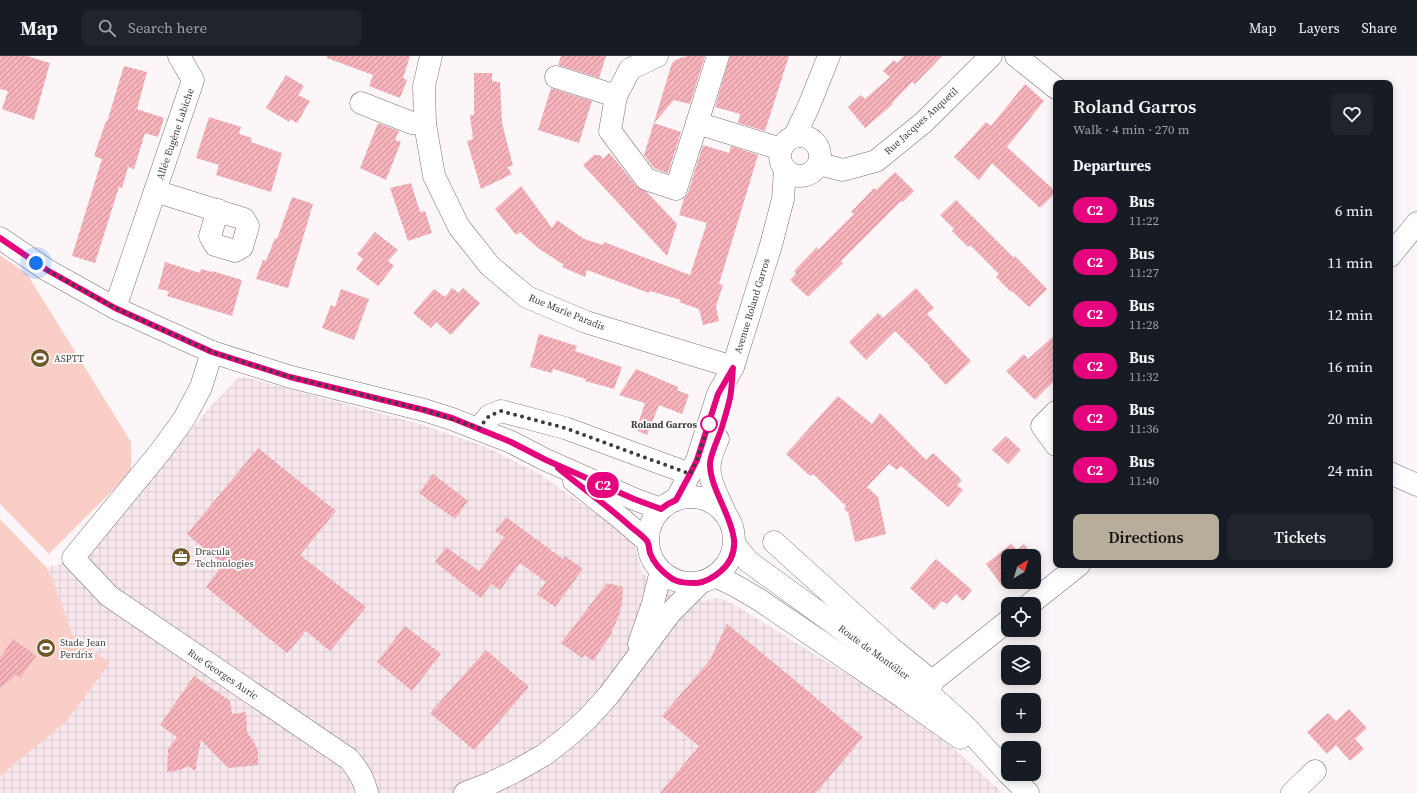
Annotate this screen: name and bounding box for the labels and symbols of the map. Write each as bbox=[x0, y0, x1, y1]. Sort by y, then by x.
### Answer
street label: Rue Jacques Anquetil bbox=[882, 85, 960, 157]
street label: Allée Eugène Labiche bbox=[153, 86, 197, 182]
your location bbox=[26, 253, 46, 273]
street label: Avenue Roland Garros bbox=[731, 257, 773, 355]
street label: Rue Marie Paradis bbox=[527, 291, 607, 333]
sports icon: ASPTT bbox=[29, 347, 51, 369]
place label: ASPTT bbox=[54, 352, 84, 365]
marker: Roland Garros bbox=[700, 415, 718, 433]
place label: Roland Garros bbox=[631, 418, 697, 431]
line badge: C2 bbox=[585, 472, 621, 498]
place label: Dracula Technologies bbox=[195, 545, 254, 570]
office icon: Dracula Technologies bbox=[170, 546, 192, 568]
north arrow bbox=[1001, 549, 1041, 589]
street label: Route de Montélier bbox=[836, 622, 913, 683]
place label: Stade Jean Perdrix bbox=[60, 636, 106, 661]
sports icon: Stade Jean Perdrix bbox=[35, 637, 57, 659]
street label: Rue Georges Auric bbox=[185, 646, 261, 702]

